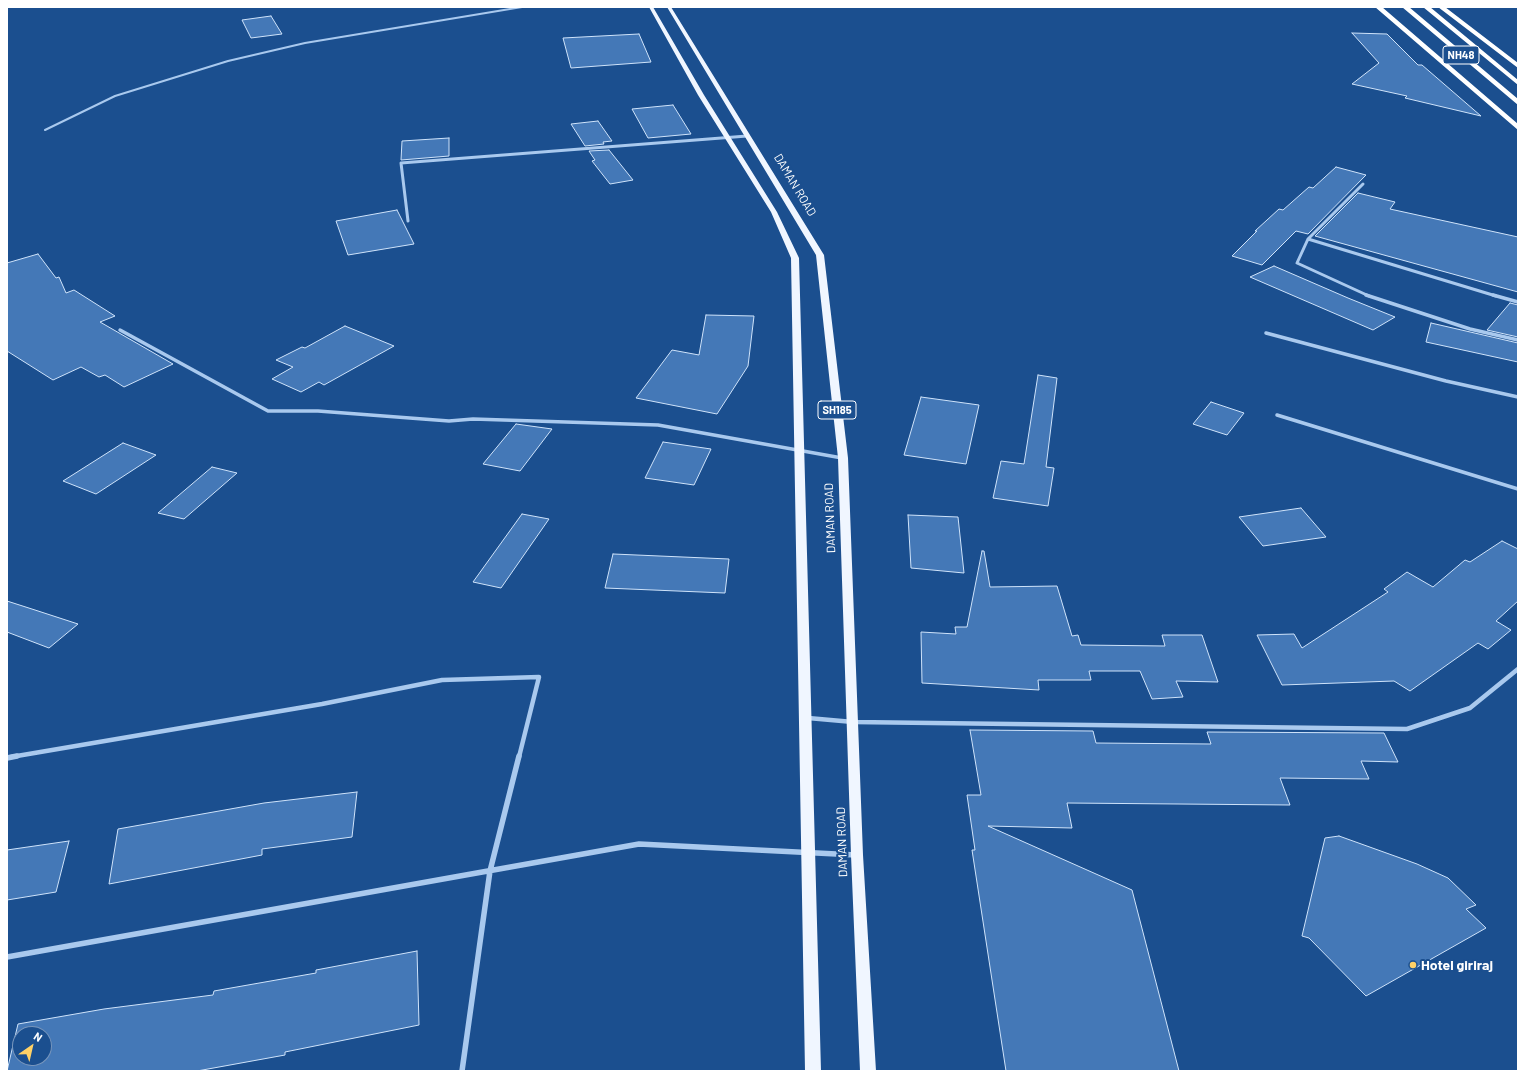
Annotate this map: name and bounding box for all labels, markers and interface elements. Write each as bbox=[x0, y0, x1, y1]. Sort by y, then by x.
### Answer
road number: NH48 bbox=[1443, 46, 1479, 64]
street label: DAMAN ROAD bbox=[771, 151, 819, 219]
road number: SH185 bbox=[818, 401, 856, 419]
street label: DAMAN ROAD bbox=[822, 483, 838, 553]
street label: DAMAN ROAD bbox=[834, 807, 850, 877]
place label: Hotel giriraj bbox=[1421, 957, 1493, 973]
marker: Hotel giriraj bbox=[1408, 960, 1418, 970]
north arrow bbox=[12, 1026, 52, 1066]
text: N bbox=[32, 1029, 45, 1044]

